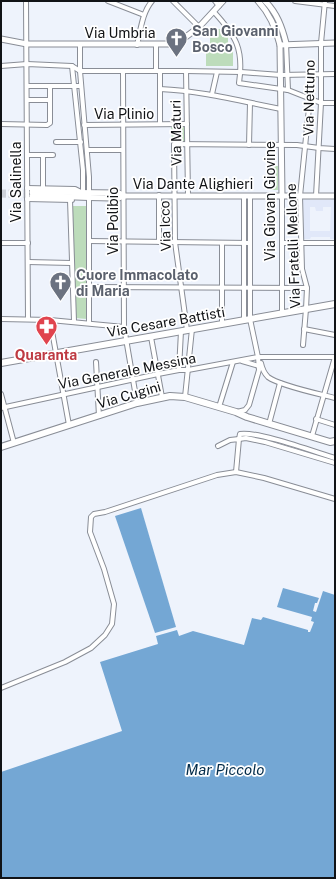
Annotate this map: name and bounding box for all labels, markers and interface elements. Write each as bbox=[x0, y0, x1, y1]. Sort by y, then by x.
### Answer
place label: San Giovanni Bosco bbox=[192, 23, 279, 55]
street label: Via Umbria bbox=[85, 25, 155, 41]
church icon: San Giovanni Bosco bbox=[163, 26, 189, 59]
street label: Via Nettuno bbox=[300, 60, 318, 136]
street label: Via Maturi bbox=[167, 100, 185, 166]
street label: Via Plinio bbox=[94, 106, 154, 122]
street label: Via Giovan Giovine bbox=[262, 141, 278, 261]
street label: Via Salinella bbox=[8, 142, 24, 222]
street label: Via Dante Alighieri bbox=[133, 176, 253, 192]
street label: Via Fratelli Mellone bbox=[283, 183, 303, 309]
street label: Via Polibio bbox=[105, 187, 121, 255]
street label: Via Icco bbox=[156, 200, 174, 252]
place label: Cuore Immacolato di Maria bbox=[76, 267, 198, 299]
church icon: Cuore Immacolato di Maria bbox=[47, 270, 73, 303]
street label: Via Cesare Battisti bbox=[106, 304, 226, 340]
pharmacy icon: Quaranta bbox=[33, 314, 59, 347]
place label: Quaranta bbox=[15, 347, 77, 363]
street label: Via Generale Messina bbox=[57, 350, 197, 392]
street label: Via Cugini bbox=[95, 378, 163, 412]
water label: Mar Piccolo bbox=[186, 761, 264, 778]

